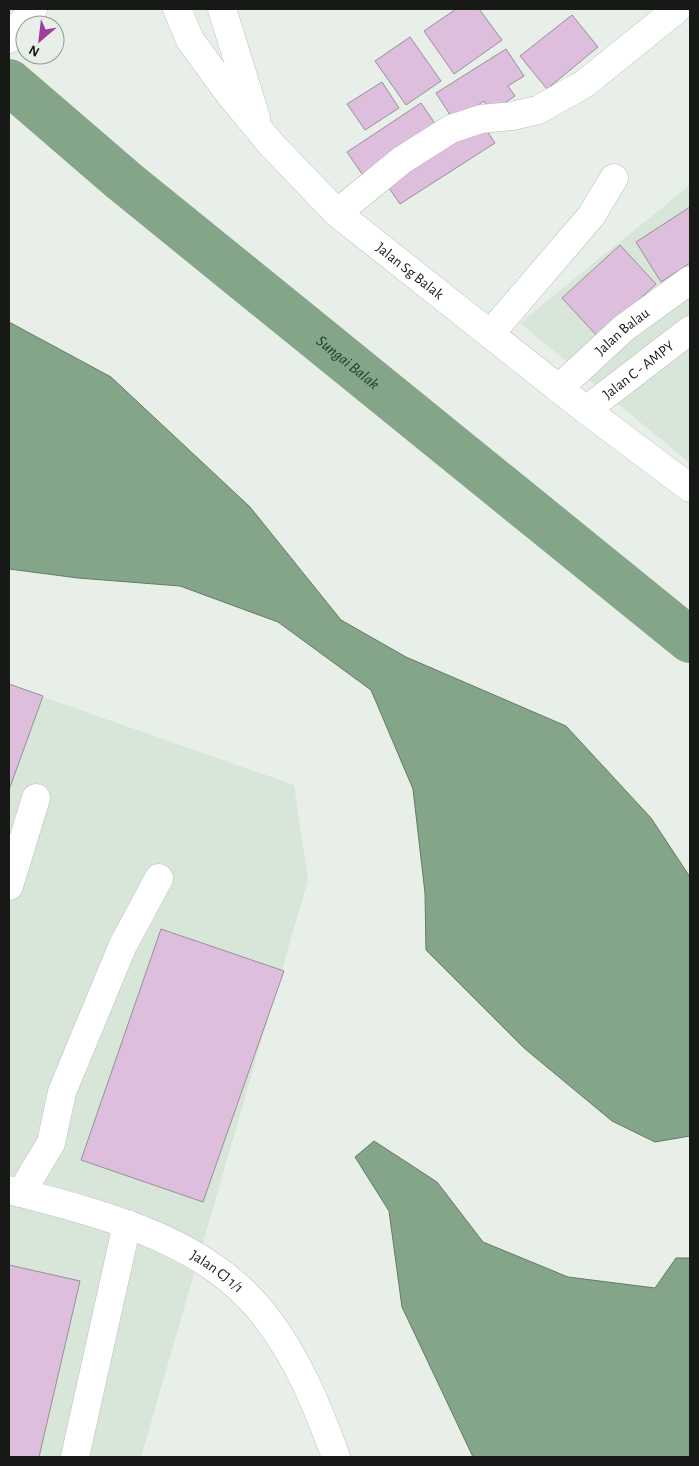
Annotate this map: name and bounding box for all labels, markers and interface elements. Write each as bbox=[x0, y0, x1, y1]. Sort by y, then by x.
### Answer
north arrow bbox=[15, 15, 65, 65]
text: N bbox=[27, 42, 42, 59]
street label: Jalan Sg Balak bbox=[373, 240, 447, 302]
street label: Jalan Balau bbox=[592, 305, 652, 358]
water label: Sungai Balak bbox=[313, 333, 382, 393]
street label: Jalan C - AMPY bbox=[600, 338, 677, 402]
street label: Jalan CJ 1/1 bbox=[188, 1247, 247, 1295]

